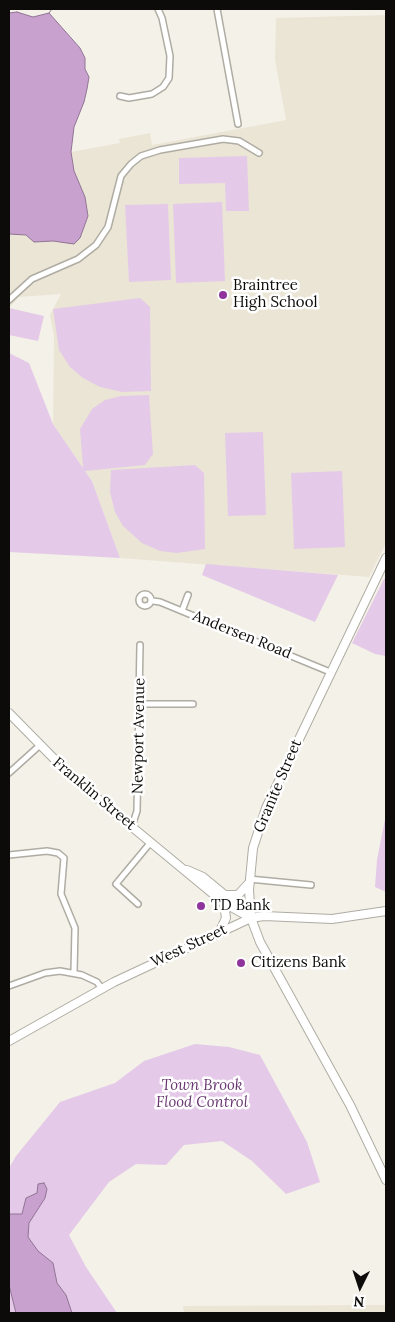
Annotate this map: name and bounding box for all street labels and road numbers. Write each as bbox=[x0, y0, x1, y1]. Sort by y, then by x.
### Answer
street label: Andersen Road bbox=[190, 607, 294, 663]
street label: Newport Avenue bbox=[129, 678, 149, 794]
street label: Granite Street bbox=[250, 737, 306, 835]
street label: Franklin Street bbox=[49, 754, 139, 834]
street label: West Street bbox=[148, 921, 230, 971]

